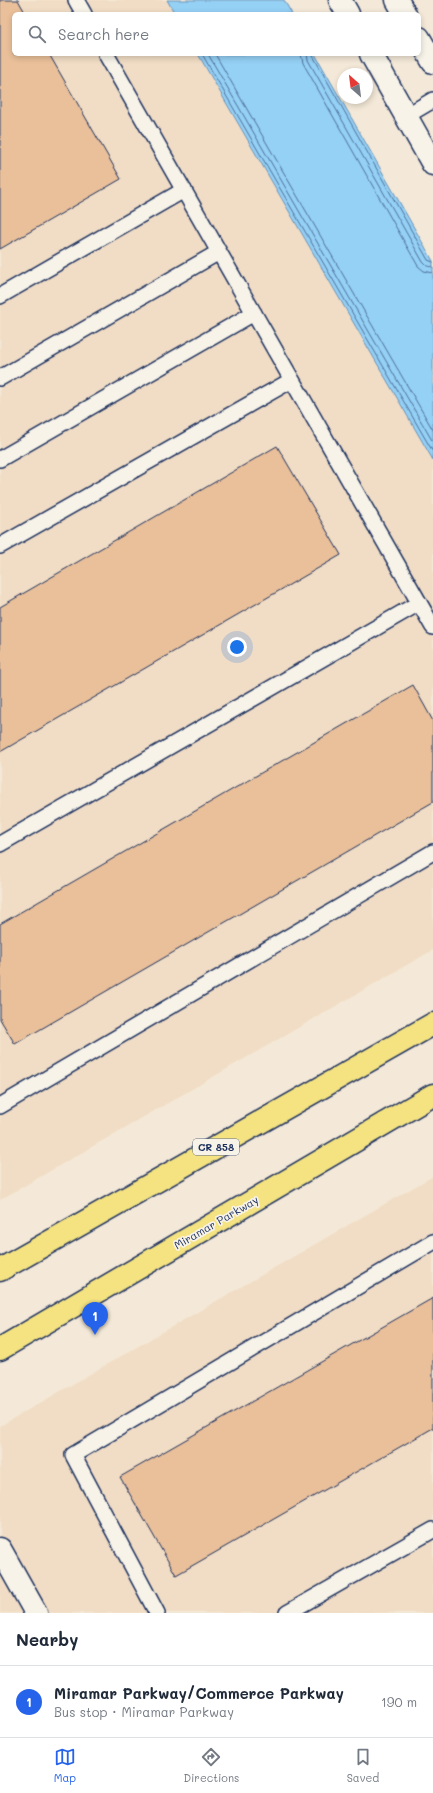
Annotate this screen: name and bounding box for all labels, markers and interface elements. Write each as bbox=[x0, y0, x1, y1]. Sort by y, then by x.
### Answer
search box bbox=[12, 12, 421, 56]
icon: search bbox=[26, 23, 48, 45]
text: Search here bbox=[58, 24, 149, 44]
north arrow bbox=[337, 68, 373, 104]
your location bbox=[227, 637, 247, 657]
road number: CR 858 bbox=[193, 1139, 239, 1155]
street label: Miramar Parkway bbox=[171, 1192, 261, 1252]
pin: 1 bbox=[82, 1302, 108, 1335]
text: Nearby bbox=[16, 1628, 78, 1650]
text: Miramar Parkway/Commerce Parkway bbox=[54, 1683, 344, 1703]
text: 1 bbox=[26, 1693, 32, 1710]
text: 190 m bbox=[381, 1693, 417, 1710]
text: Bus stop · Miramar Parkway bbox=[54, 1703, 234, 1720]
tab: Map bbox=[54, 1746, 76, 1785]
tab: Directions bbox=[183, 1746, 239, 1785]
tab: Saved bbox=[347, 1746, 379, 1785]

